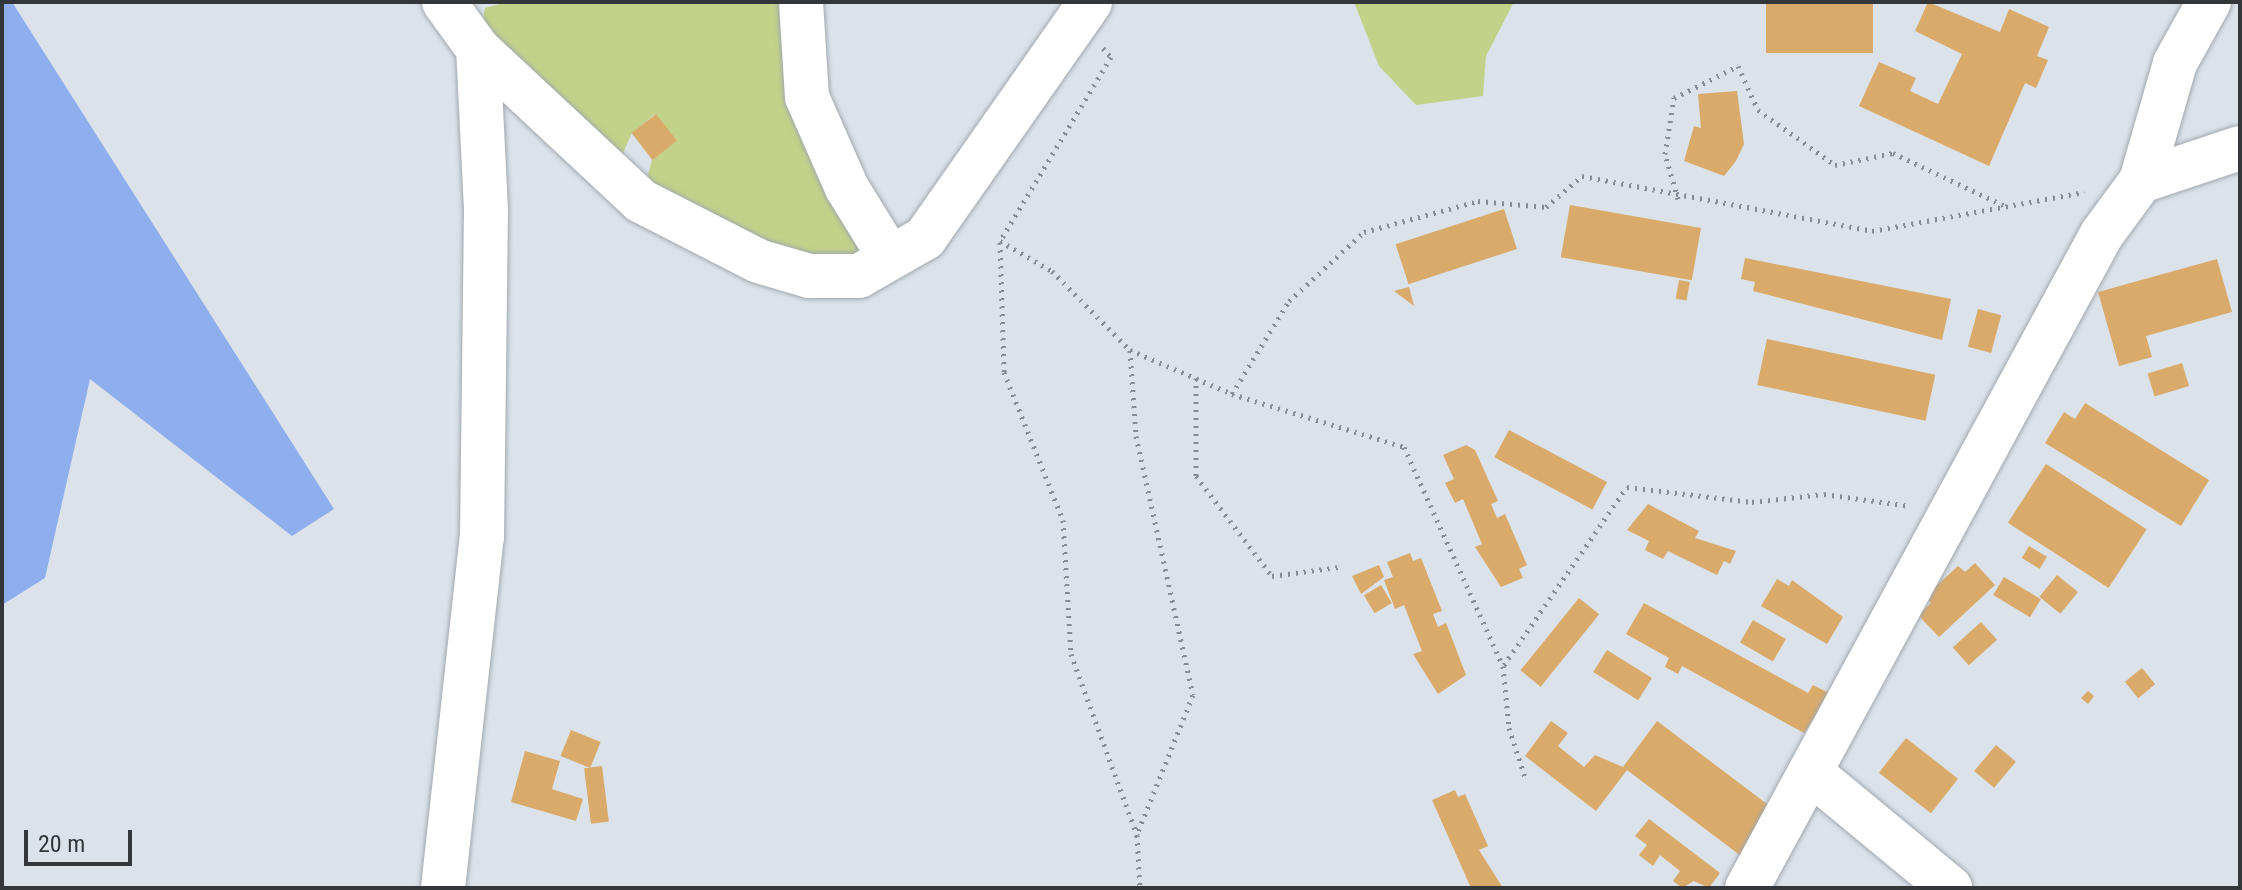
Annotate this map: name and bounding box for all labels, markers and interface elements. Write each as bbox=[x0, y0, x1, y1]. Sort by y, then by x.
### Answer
scale bar bbox=[28, 814, 136, 864]
text: 20 m bbox=[38, 830, 85, 858]

